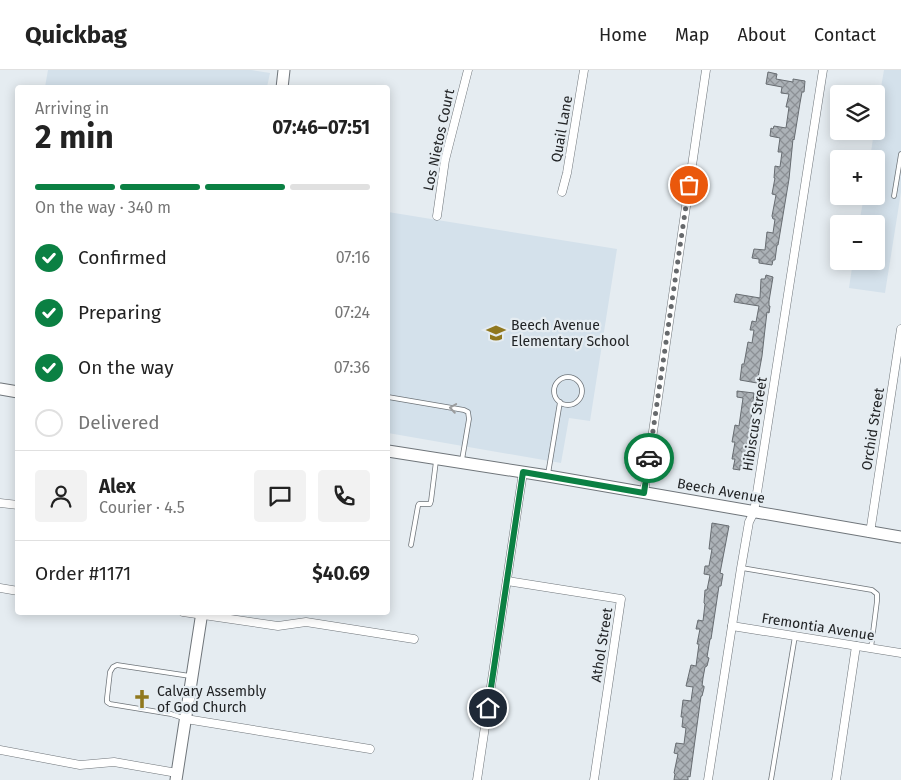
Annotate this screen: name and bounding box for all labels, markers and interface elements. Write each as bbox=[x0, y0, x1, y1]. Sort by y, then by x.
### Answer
text: Quickbag bbox=[25, 21, 127, 49]
text: Home bbox=[599, 24, 647, 46]
text: Map bbox=[675, 24, 709, 46]
text: About bbox=[737, 24, 786, 46]
text: Contact bbox=[814, 24, 876, 46]
map controls bbox=[830, 85, 885, 270]
button: layers bbox=[830, 85, 885, 140]
street label: Los Nietos Court bbox=[420, 87, 458, 193]
street label: Quail Lane bbox=[548, 94, 576, 164]
text: Arriving in bbox=[35, 99, 109, 118]
text: 07:46–07:51 bbox=[272, 116, 370, 139]
text: 2 min bbox=[35, 118, 114, 156]
button: + bbox=[830, 150, 885, 205]
pin bbox=[668, 164, 710, 206]
icon: bag bbox=[675, 171, 703, 199]
text: On the way · 340 m bbox=[35, 198, 171, 217]
button: − bbox=[830, 215, 885, 270]
icon: check bbox=[35, 244, 63, 272]
text: Confirmed bbox=[78, 246, 167, 269]
text: 07:16 bbox=[336, 248, 370, 267]
icon: check bbox=[35, 299, 63, 327]
text: Preparing bbox=[78, 301, 161, 324]
text: 07:24 bbox=[334, 303, 370, 322]
place label: Beech Avenue Elementary School bbox=[511, 317, 629, 350]
school or university icon: Beech Avenue Elementary School bbox=[485, 322, 507, 344]
icon: check bbox=[35, 354, 63, 382]
text: On the way bbox=[78, 356, 174, 379]
text: 07:36 bbox=[334, 358, 370, 377]
street label: Hibiscus Street bbox=[739, 375, 771, 472]
street label: Orchid Street bbox=[858, 385, 888, 472]
one-way arrow bbox=[449, 403, 458, 413]
text: Delivered bbox=[78, 411, 160, 434]
courier bbox=[624, 433, 674, 483]
icon: car bbox=[635, 444, 663, 472]
button: person bbox=[35, 470, 87, 522]
button: chat bbox=[254, 470, 306, 522]
button: phone bbox=[318, 470, 370, 522]
text: Alex bbox=[99, 475, 136, 498]
street label: Beech Avenue bbox=[676, 475, 766, 507]
text: Courier · 4.5 bbox=[99, 498, 185, 517]
text: Order #1171 bbox=[35, 562, 131, 585]
text: $40.69 bbox=[312, 562, 370, 585]
street label: Athol Street bbox=[588, 606, 616, 683]
street label: Fremontia Avenue bbox=[760, 610, 876, 644]
place label: Calvary Assembly of God Church bbox=[157, 683, 266, 716]
pin bbox=[467, 687, 509, 729]
church icon: Calvary Assembly of God Church bbox=[131, 688, 153, 710]
icon: home bbox=[474, 694, 502, 722]

